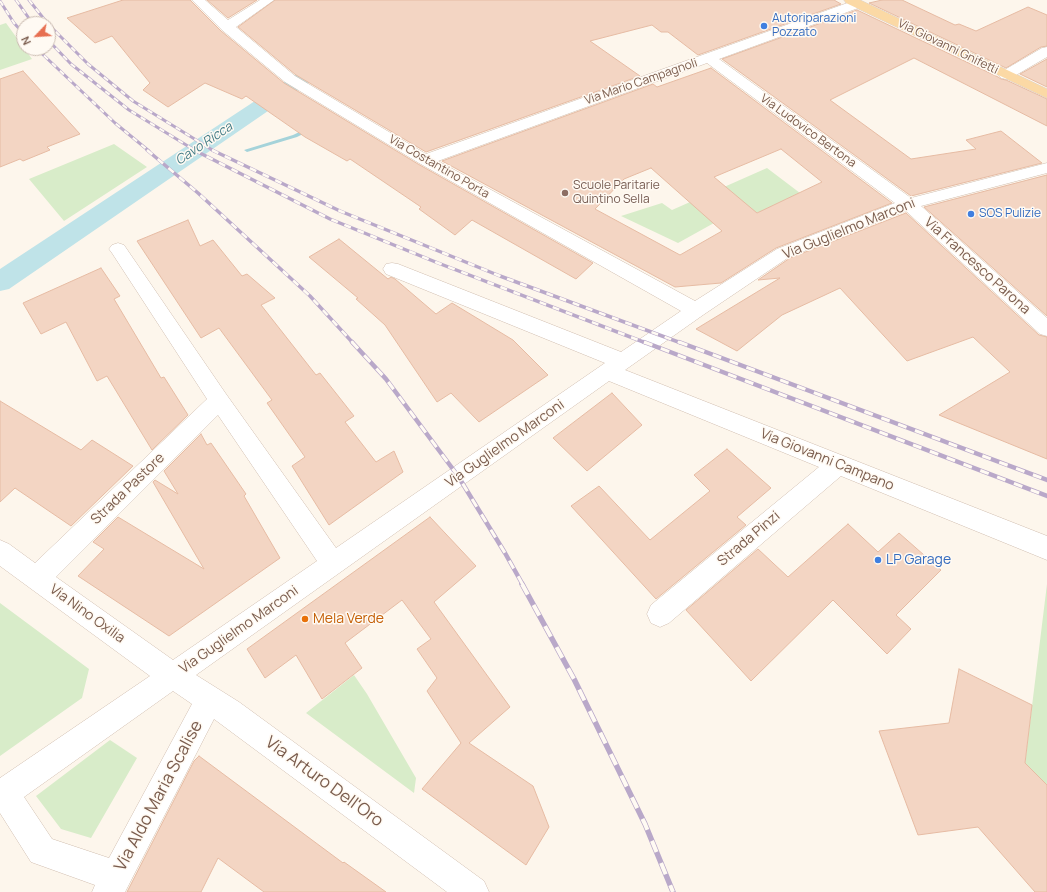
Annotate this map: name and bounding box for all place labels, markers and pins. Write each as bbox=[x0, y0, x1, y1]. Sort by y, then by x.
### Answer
place label: Autoriparazioni Pozzato bbox=[772, 12, 856, 40]
marker: Autoriparazioni Pozzato bbox=[759, 21, 769, 31]
place label: Scuole Paritarie Quintino Sella bbox=[573, 179, 660, 207]
marker: Scuole Paritarie Quintino Sella bbox=[560, 188, 570, 198]
place label: SOS Pulizie bbox=[979, 207, 1041, 221]
marker: SOS Pulizie bbox=[966, 209, 976, 219]
place label: LP Garage bbox=[886, 552, 951, 568]
marker: LP Garage bbox=[873, 555, 883, 565]
place label: Mela Verde bbox=[313, 611, 384, 627]
marker: Mela Verde bbox=[300, 614, 310, 624]

